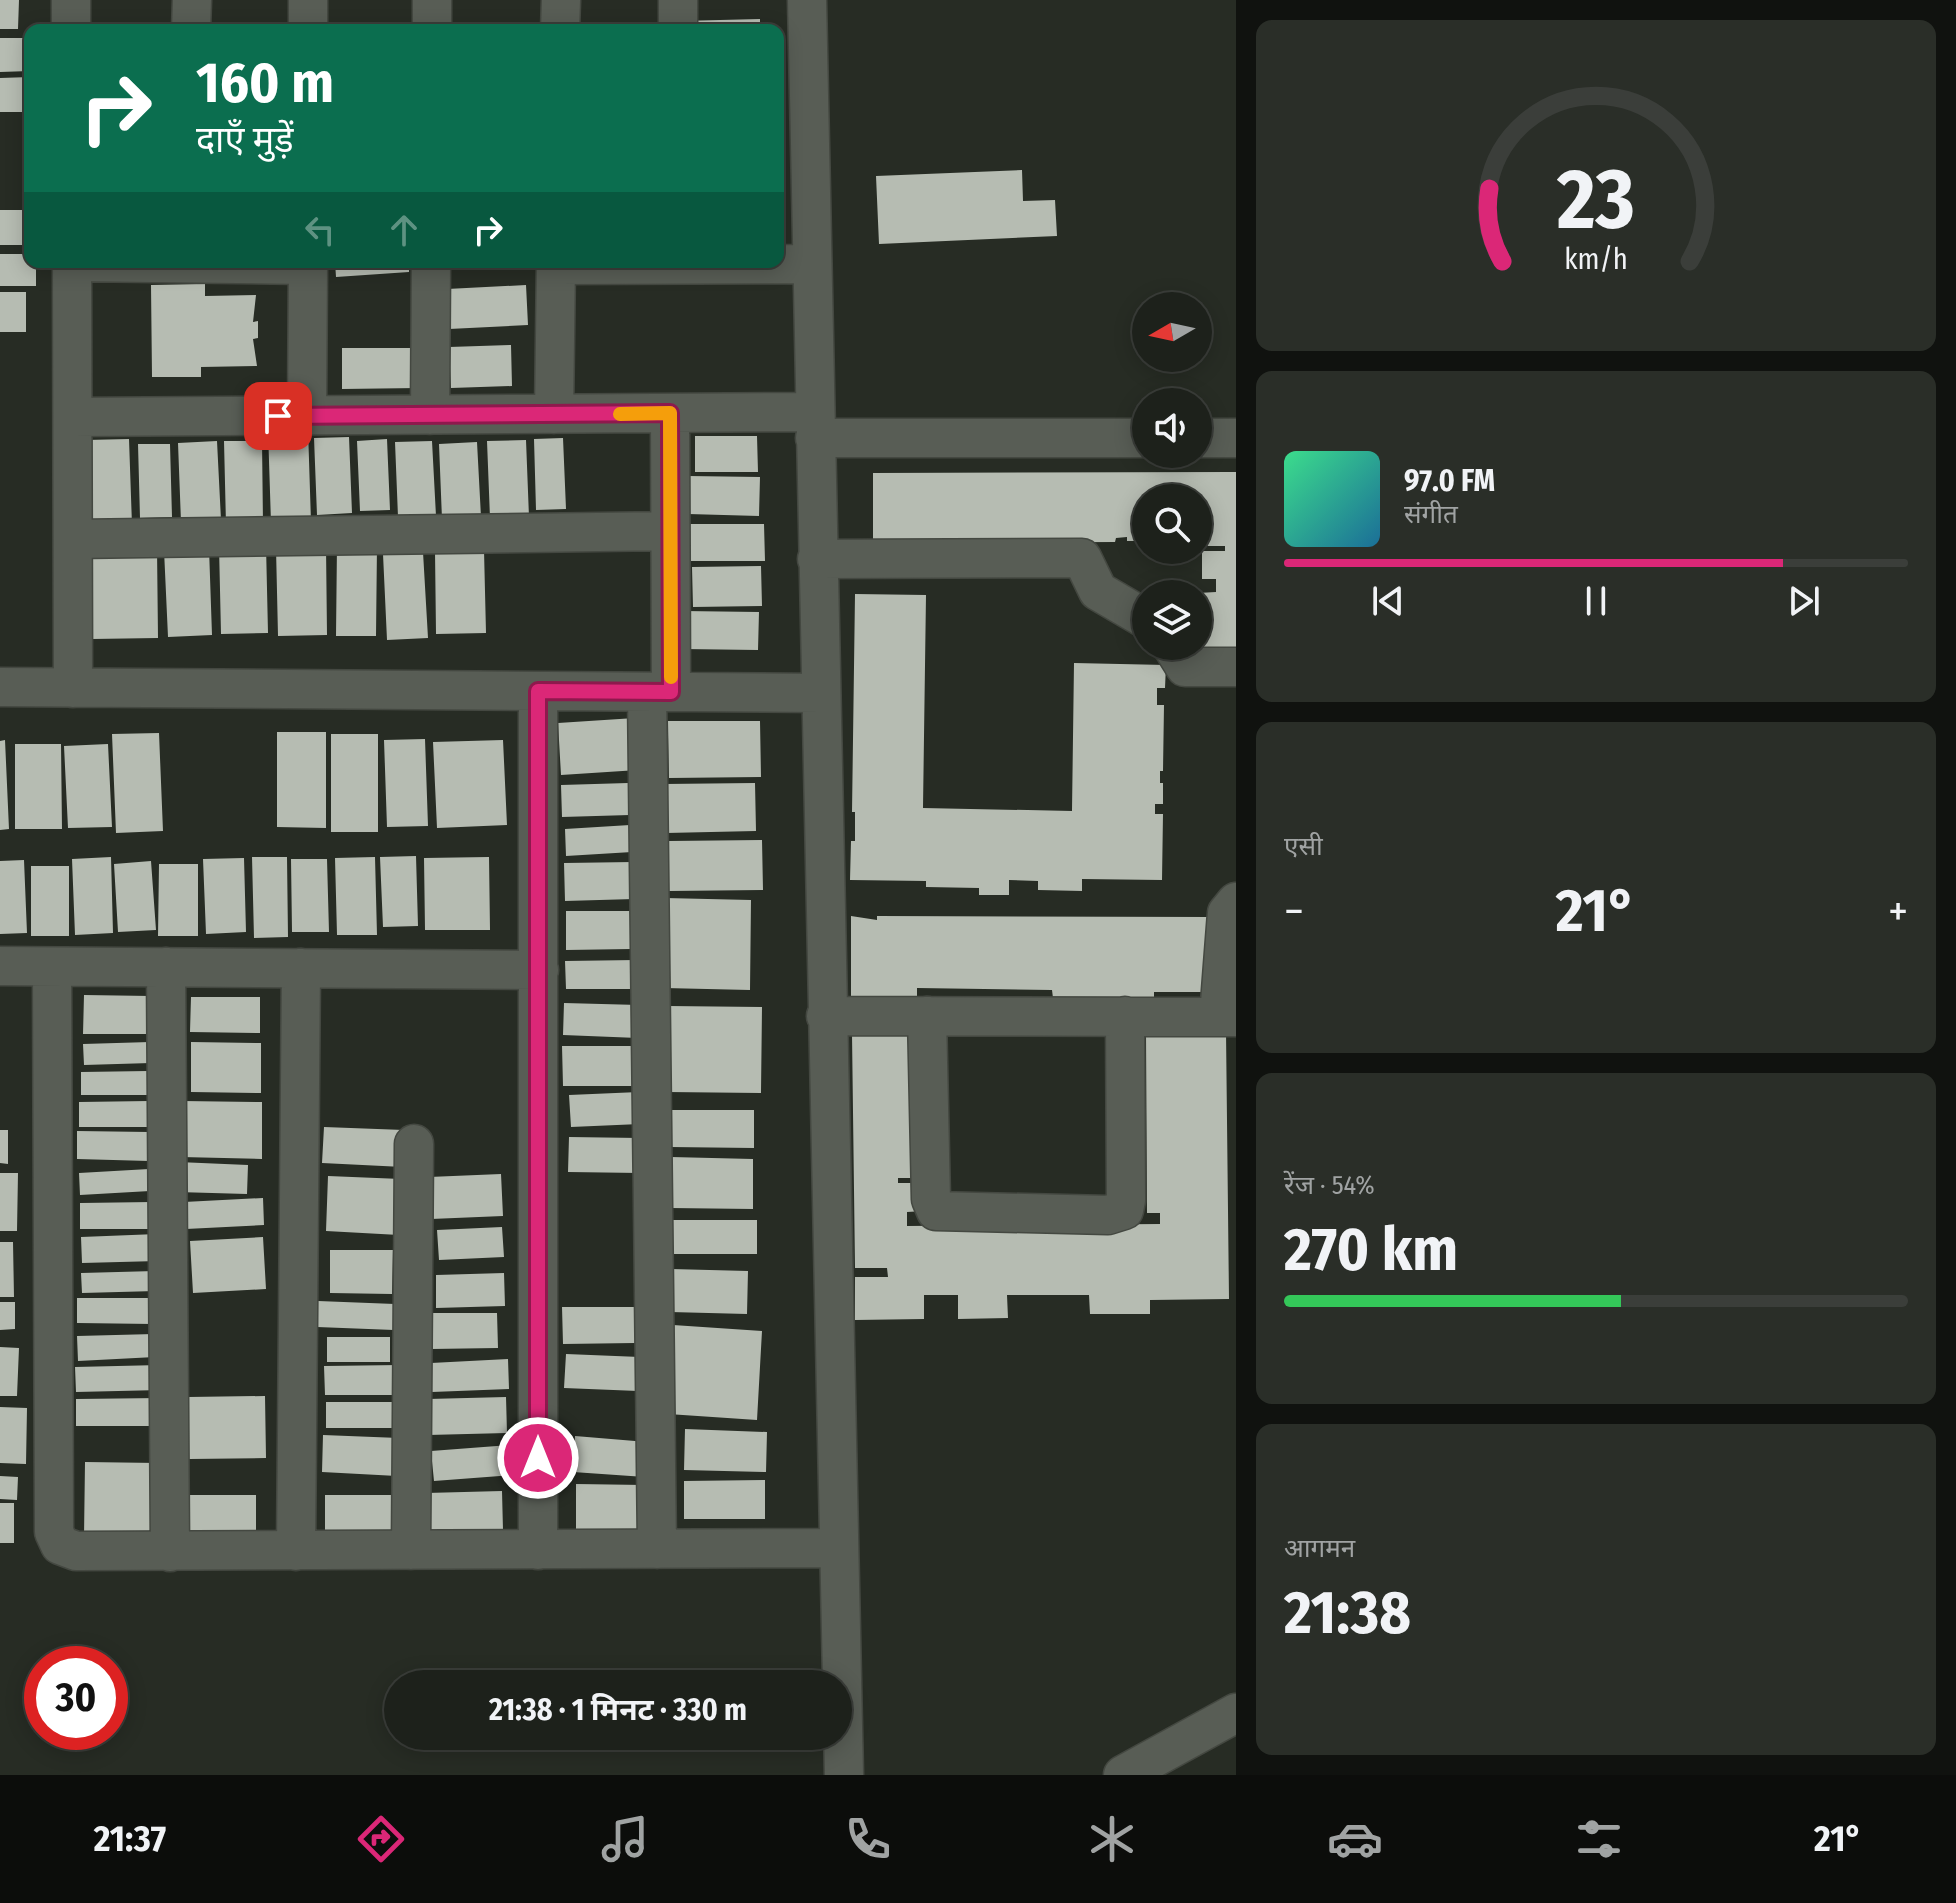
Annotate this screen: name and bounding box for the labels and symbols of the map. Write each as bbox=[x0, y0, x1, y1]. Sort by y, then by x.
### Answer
north arrow bbox=[1132, 292, 1212, 372]
pin bbox=[244, 382, 312, 450]
position arrow bbox=[496, 1416, 580, 1500]
speed limit sign: 30 bbox=[24, 1646, 128, 1750]

